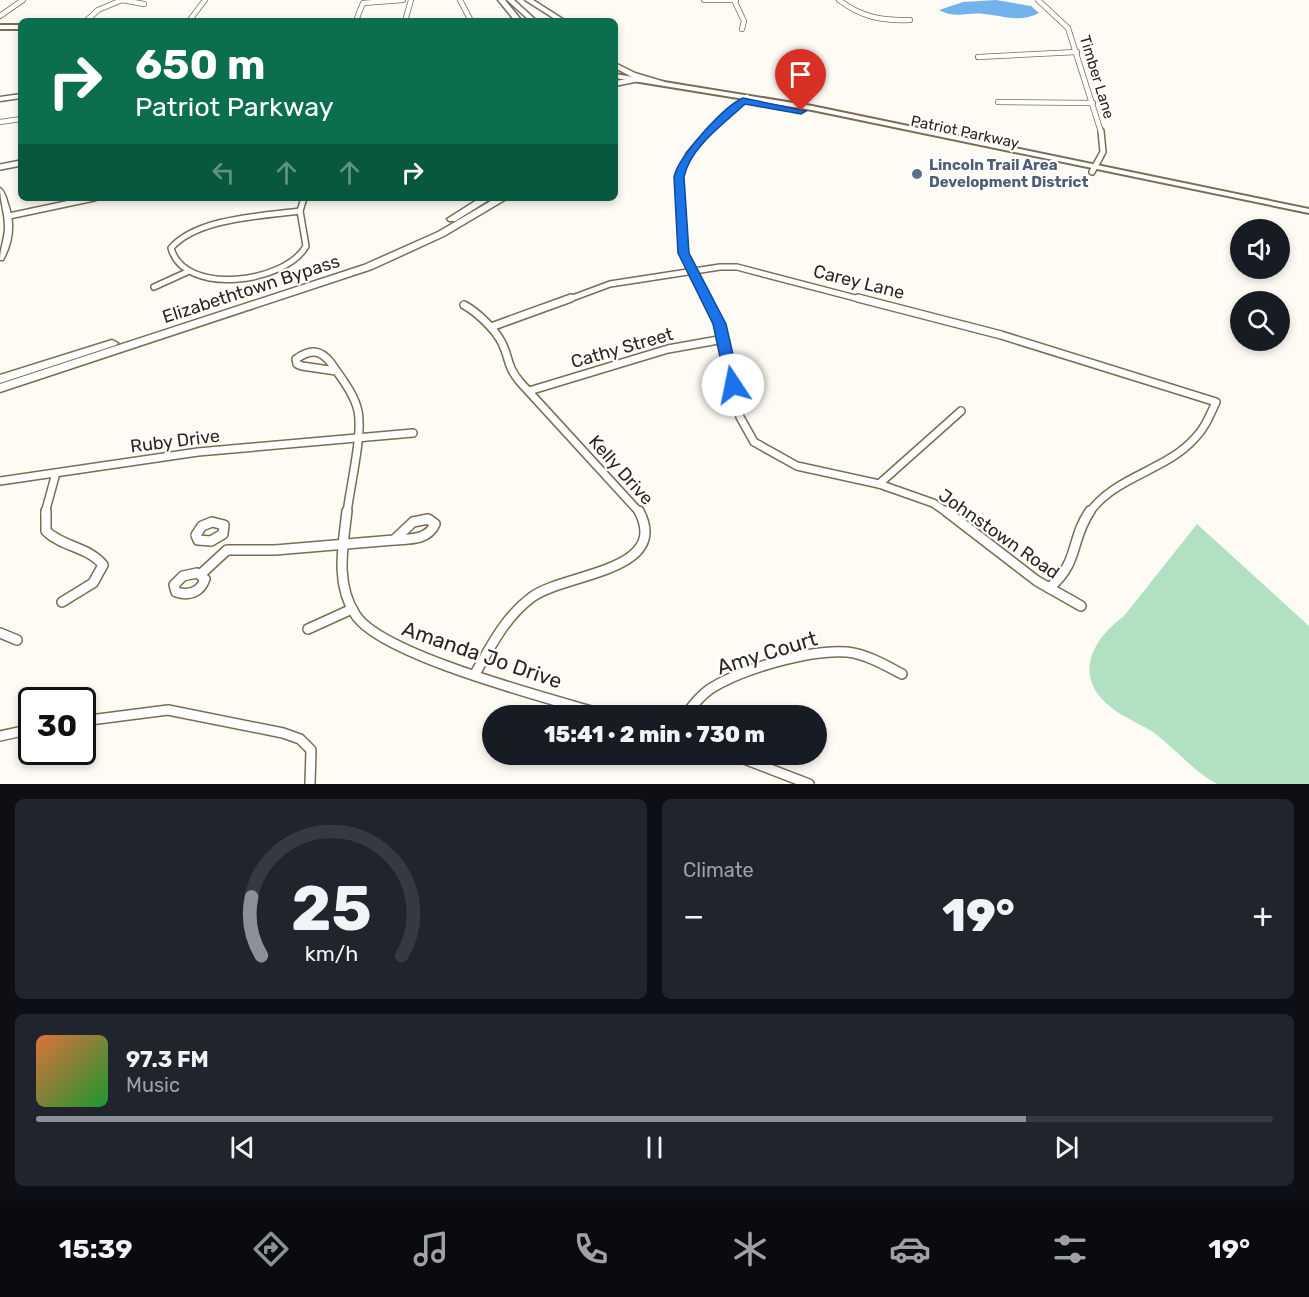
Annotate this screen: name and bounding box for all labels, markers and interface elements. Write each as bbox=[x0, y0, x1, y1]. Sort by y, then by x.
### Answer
street label: Timber Lane bbox=[1076, 33, 1118, 121]
text: 650 m bbox=[135, 40, 265, 90]
icon: right bbox=[36, 42, 114, 120]
pin bbox=[775, 49, 826, 111]
icon: arrive bbox=[784, 58, 817, 91]
text: Patriot Parkway bbox=[135, 91, 334, 123]
street label: Patriot Parkway bbox=[909, 112, 1021, 152]
icon: left bbox=[207, 156, 240, 189]
icon: ahead bbox=[270, 156, 303, 189]
icon: ahead bbox=[333, 156, 366, 189]
icon: right bbox=[396, 156, 429, 189]
place label: Lincoln Trail Area Development District bbox=[929, 156, 1088, 191]
marker: Lincoln Trail Area Development District bbox=[910, 167, 924, 181]
map controls bbox=[1230, 219, 1290, 351]
button: sound bbox=[1230, 219, 1290, 279]
street label: Elizabethtown Bypass bbox=[160, 250, 342, 328]
street label: Carey Lane bbox=[811, 260, 907, 304]
button: search bbox=[1230, 291, 1290, 351]
street label: Cathy Street bbox=[568, 323, 676, 373]
position arrow bbox=[701, 353, 765, 417]
street label: Ruby Drive bbox=[129, 425, 221, 457]
street label: Kelly Drive bbox=[584, 431, 658, 509]
street label: Johnstown Road bbox=[934, 484, 1064, 584]
street label: Amanda Jo Drive bbox=[399, 615, 565, 694]
street label: Amy Court bbox=[714, 625, 820, 680]
speed limit sign: 30 bbox=[18, 687, 96, 765]
text: 15:41 · 2 min · 730 m bbox=[544, 721, 765, 748]
text: Climate bbox=[683, 858, 754, 882]
text: 25 bbox=[291, 872, 371, 946]
text: 19° bbox=[942, 889, 1015, 942]
text: − bbox=[683, 896, 704, 935]
text: + bbox=[1252, 896, 1273, 935]
text: km/h bbox=[304, 941, 358, 966]
text: 97.3 FM bbox=[126, 1046, 209, 1073]
text: Music bbox=[126, 1073, 180, 1097]
icon: previous bbox=[226, 1131, 259, 1164]
icon: pause bbox=[638, 1131, 671, 1164]
icon: next bbox=[1050, 1131, 1083, 1164]
icon: directions bbox=[250, 1228, 292, 1270]
icon: music bbox=[410, 1228, 452, 1270]
icon: phone bbox=[570, 1228, 612, 1270]
icon: climate bbox=[729, 1228, 771, 1270]
icon: car bbox=[889, 1228, 931, 1270]
icon: filters bbox=[1049, 1228, 1091, 1270]
text: 15:39 bbox=[59, 1233, 133, 1265]
text: 19° bbox=[1208, 1233, 1250, 1265]

